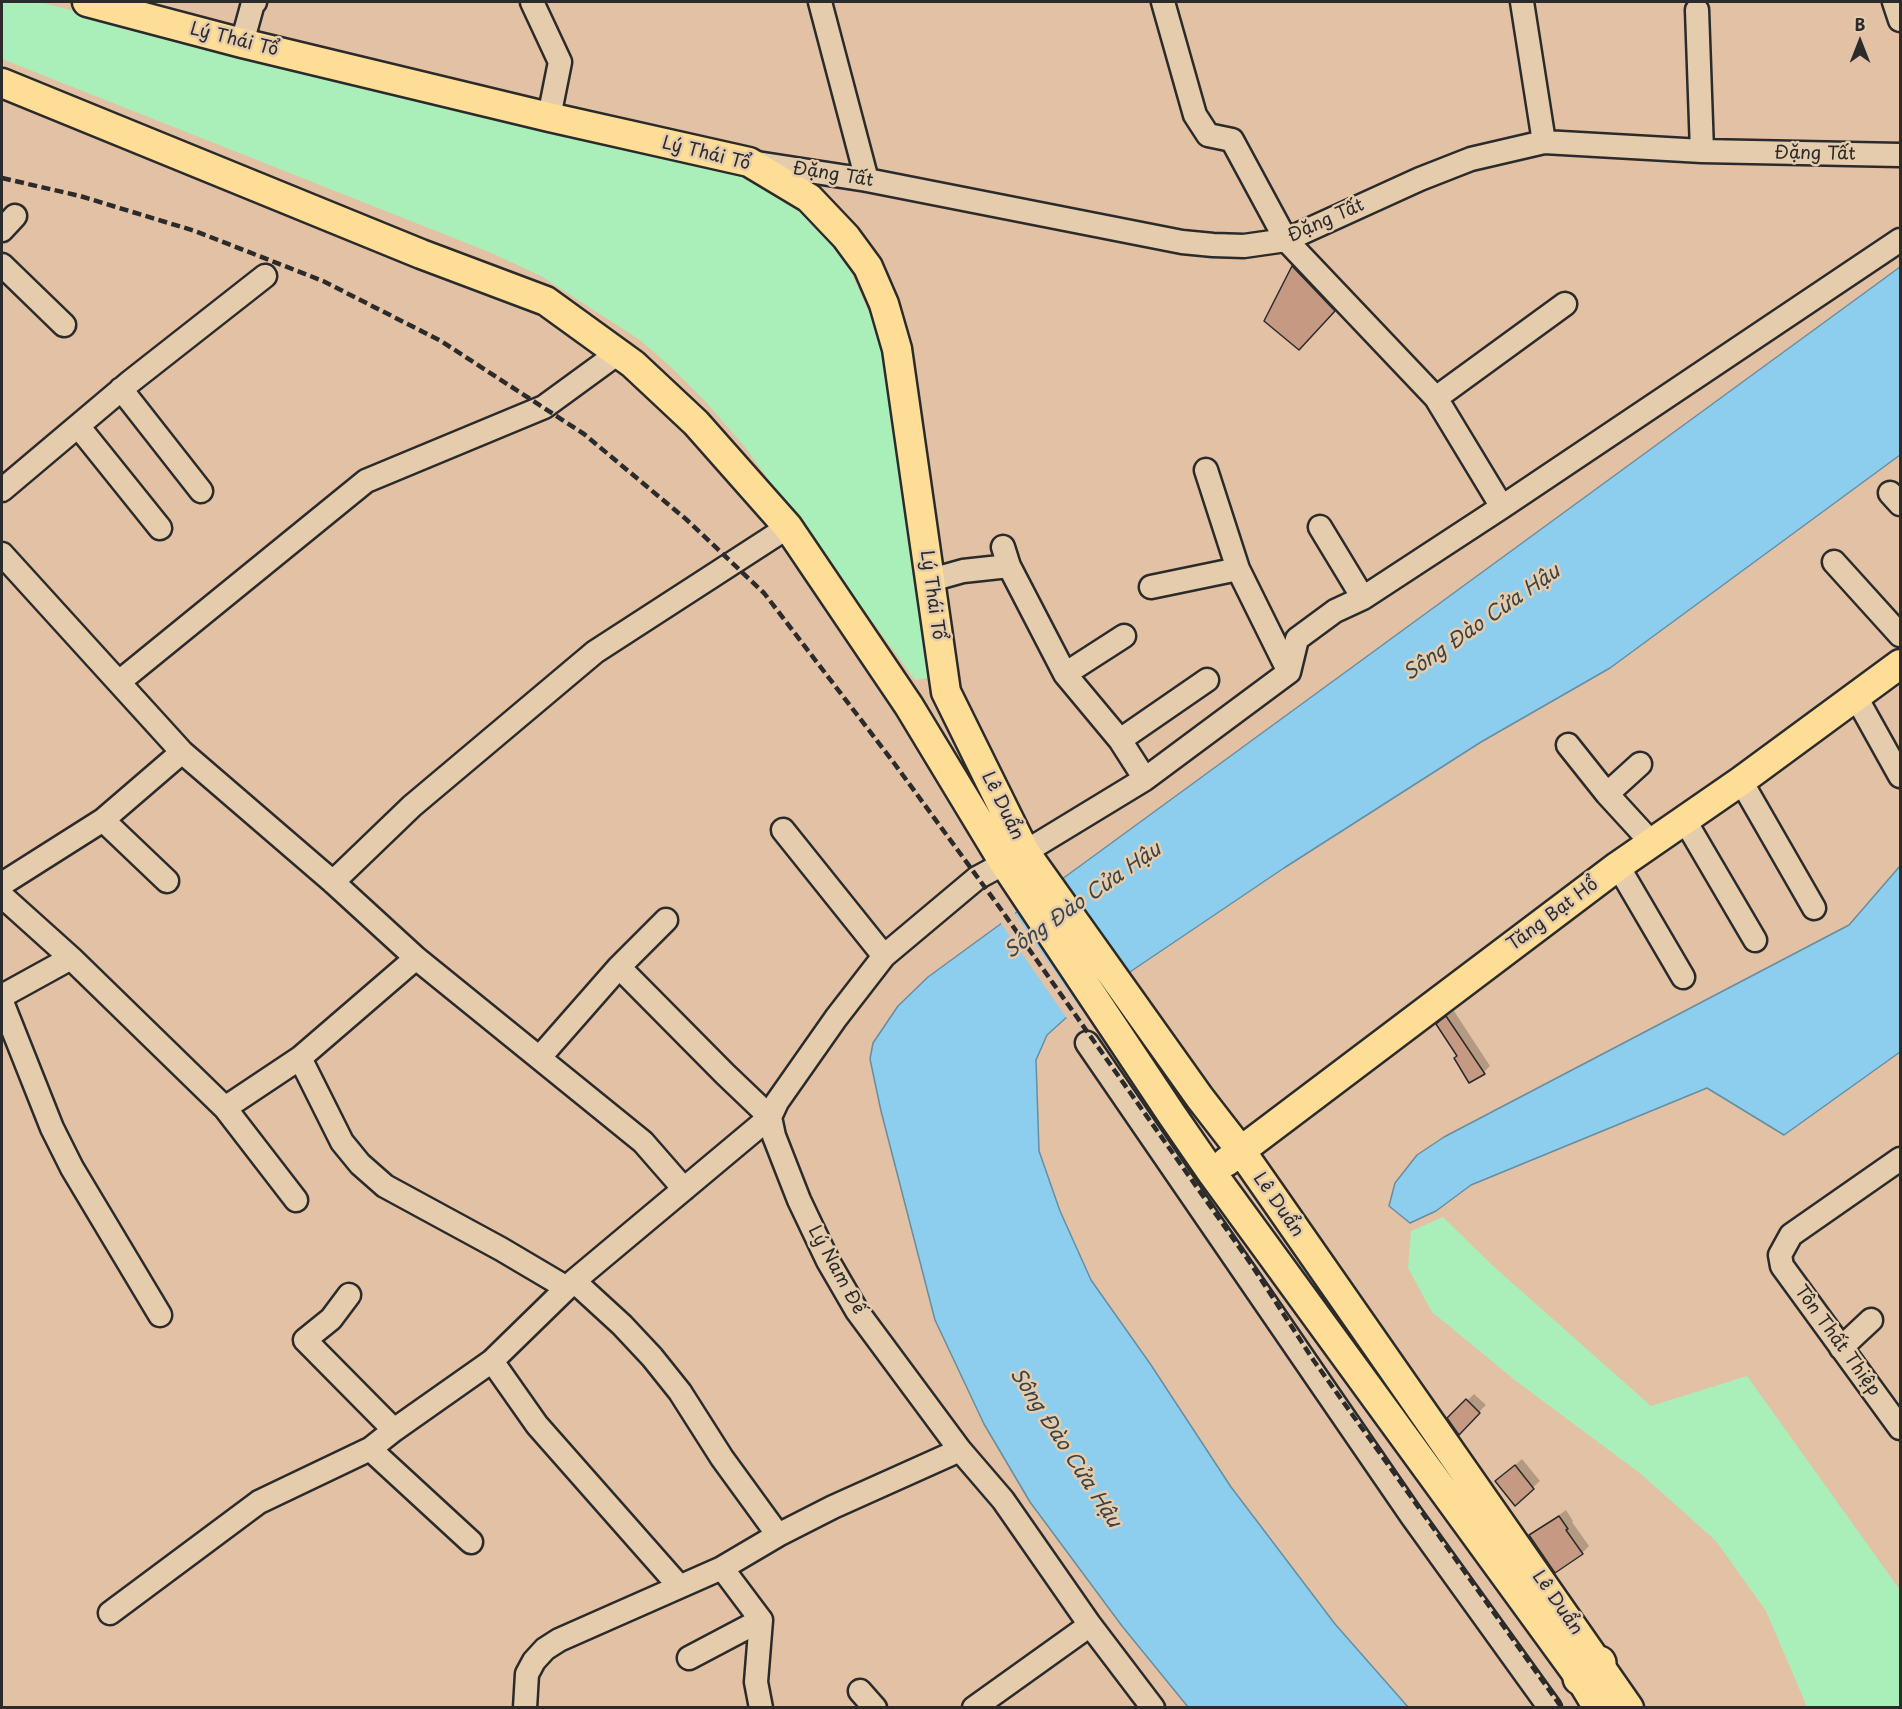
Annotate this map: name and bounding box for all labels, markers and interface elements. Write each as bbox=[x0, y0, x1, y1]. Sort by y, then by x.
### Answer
north arrow bbox=[1830, 12, 1890, 72]
text: B bbox=[1855, 12, 1865, 36]
street label: Lý Thái Tổ bbox=[188, 19, 280, 61]
street label: Lý Thái Tổ bbox=[660, 133, 752, 175]
street label: Đặng Tất bbox=[1774, 142, 1856, 166]
street label: Đặng Tất bbox=[791, 158, 875, 192]
street label: Đặng Tất bbox=[1284, 195, 1368, 247]
street label: Lý Thái Tổ bbox=[915, 549, 949, 641]
water label: Sông Đào Cửa Hậu bbox=[1399, 560, 1565, 686]
street label: Lê Duẩn bbox=[976, 768, 1028, 844]
water label: Sông Đào Cửa Hậu bbox=[1000, 838, 1166, 964]
street label: Tăng Bạt Hổ bbox=[1503, 874, 1603, 956]
street label: Lê Duẩn bbox=[1248, 1169, 1308, 1241]
street label: Lý Nam Đế bbox=[803, 1222, 869, 1318]
street label: Tôn Thất Thiệp bbox=[1790, 1281, 1884, 1401]
water label: Sông Đào Cửa Hậu bbox=[1004, 1364, 1126, 1532]
street label: Lê Duẩn bbox=[1527, 1567, 1587, 1639]

